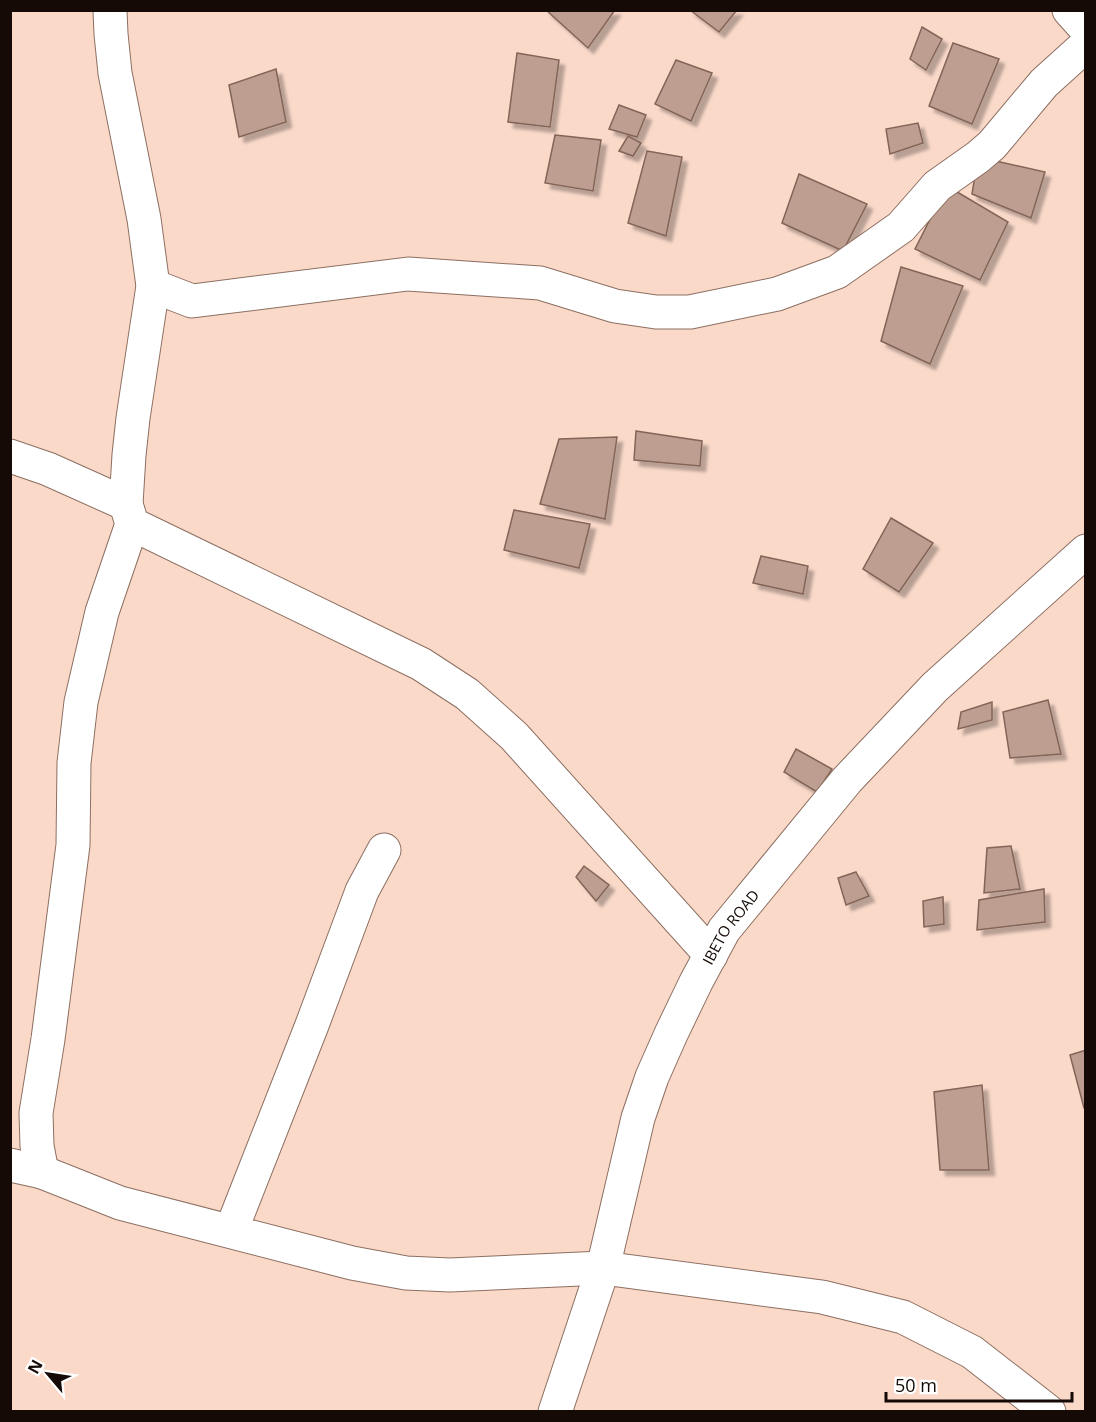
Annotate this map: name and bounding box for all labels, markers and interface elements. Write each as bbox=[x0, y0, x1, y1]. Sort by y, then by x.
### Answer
street label: IBETO ROAD bbox=[697, 885, 763, 968]
north arrow bbox=[18, 1344, 78, 1404]
text: N bbox=[22, 1356, 48, 1378]
scale bar bbox=[886, 1365, 1072, 1403]
text: 50 m bbox=[895, 1373, 937, 1397]

